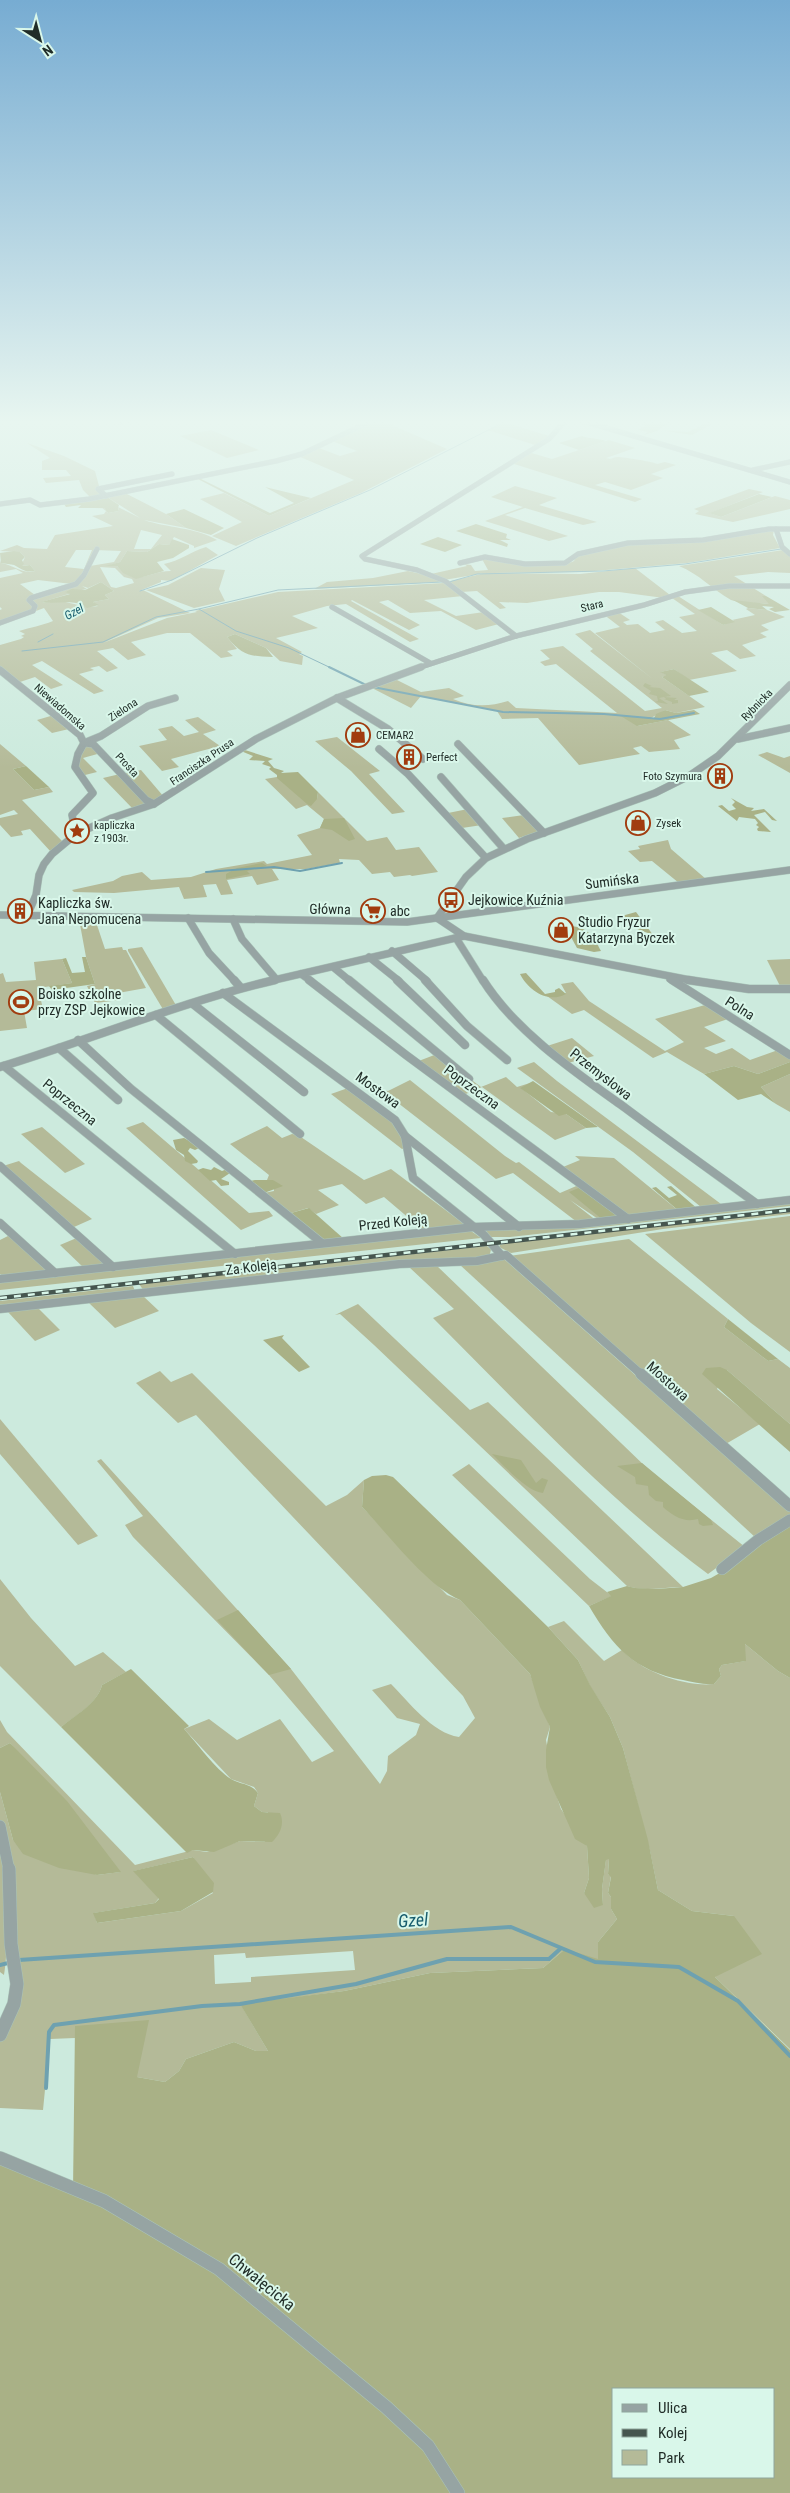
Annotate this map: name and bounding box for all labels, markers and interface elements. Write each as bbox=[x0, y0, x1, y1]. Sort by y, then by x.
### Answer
north arrow bbox=[15, 15, 65, 65]
text: N bbox=[39, 42, 56, 60]
street label: Stara bbox=[579, 597, 605, 615]
water label: Gzel bbox=[62, 601, 86, 623]
street label: Niewiadomska bbox=[32, 681, 88, 733]
street label: Rybnicka bbox=[739, 686, 775, 724]
street label: Zielona bbox=[106, 696, 140, 724]
shop icon: CEMAR2 bbox=[345, 722, 371, 748]
place label: CEMAR2 bbox=[376, 729, 414, 742]
street label: Franciszka Prusa bbox=[168, 736, 236, 788]
building icon: Perfect bbox=[396, 744, 422, 770]
street label: Prosta bbox=[113, 750, 141, 780]
place label: Perfect bbox=[426, 751, 457, 764]
building icon: Foto Szymura bbox=[707, 763, 733, 789]
place label: Foto Szymura bbox=[643, 770, 702, 783]
shop icon: Zysek bbox=[625, 810, 651, 836]
place label: Zysek bbox=[656, 817, 681, 830]
place icon: kapliczka z 1903r. bbox=[64, 818, 90, 844]
place label: kapliczka z 1903r. bbox=[94, 819, 135, 845]
street label: Sumińska bbox=[584, 870, 640, 892]
bus stop icon: Jejkowice Kuźnia bbox=[438, 887, 464, 913]
place label: Jejkowice Kuźnia bbox=[468, 892, 563, 908]
place label: Kapliczka św. Jana Nepomucena bbox=[38, 895, 141, 927]
building icon: Kapliczka św. Jana Nepomucena bbox=[7, 898, 33, 924]
supermarket icon: abc bbox=[360, 898, 386, 924]
street label: Główna bbox=[309, 901, 351, 917]
place label: abc bbox=[390, 903, 410, 919]
place label: Studio Fryzur Katarzyna Byczek bbox=[578, 914, 676, 946]
shop icon: Studio Fryzur Katarzyna Byczek bbox=[548, 917, 574, 943]
place label: Boisko szkolne przy ZSP Jejkowice bbox=[38, 986, 145, 1018]
sports icon: Boisko szkolne przy ZSP Jejkowice bbox=[8, 989, 34, 1015]
street label: Polna bbox=[722, 993, 758, 1023]
street label: Przemysłowa bbox=[567, 1045, 635, 1103]
street label: Poprzeczna bbox=[441, 1062, 503, 1112]
street label: Mostowa bbox=[353, 1069, 403, 1111]
street label: Poprzeczna bbox=[40, 1075, 100, 1129]
street label: Przed Koleją bbox=[358, 1210, 428, 1234]
street label: Za Koleją bbox=[225, 1256, 277, 1278]
street label: Mostowa bbox=[644, 1358, 692, 1404]
water label: Gzel bbox=[397, 1908, 430, 1932]
street label: Chwałęcicka bbox=[225, 2250, 299, 2314]
legend bbox=[612, 2388, 775, 2478]
text: Ulica bbox=[658, 2399, 687, 2417]
text: Kolej bbox=[658, 2424, 687, 2442]
text: Park bbox=[658, 2449, 685, 2467]

